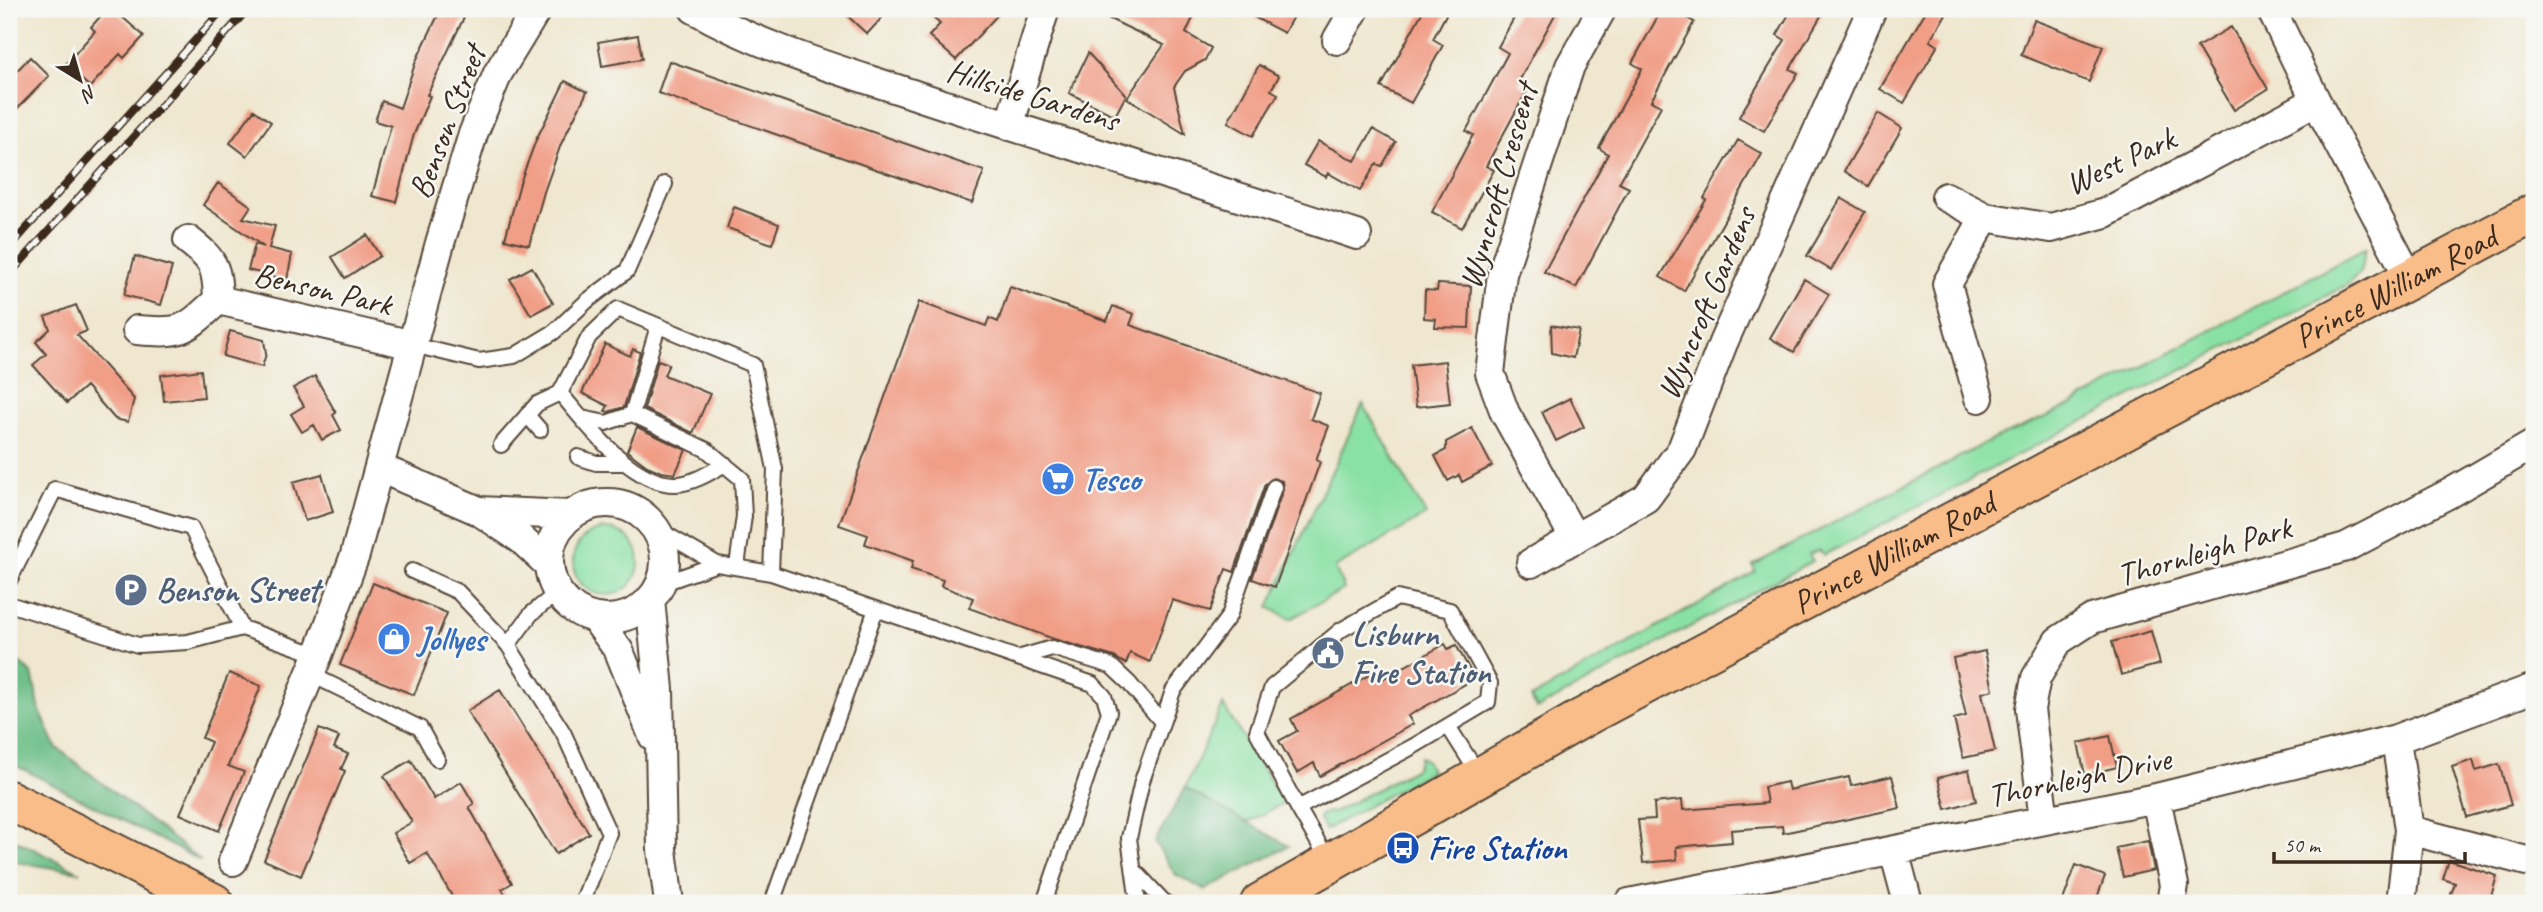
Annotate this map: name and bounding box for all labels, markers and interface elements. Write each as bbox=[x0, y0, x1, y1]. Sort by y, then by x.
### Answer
street label: Benson Street bbox=[399, 36, 497, 204]
north arrow bbox=[46, 46, 116, 116]
street label: Hillside Gardens bbox=[942, 49, 1127, 142]
street label: Wyncroft Crescent bbox=[1449, 75, 1548, 293]
text: N bbox=[75, 80, 102, 108]
street label: West Park bbox=[2059, 116, 2184, 204]
street label: Wyncroft Gardens bbox=[1647, 198, 1766, 405]
street label: Prince William Road bbox=[2287, 213, 2508, 357]
street label: Benson Park bbox=[250, 253, 398, 326]
place label: Tesco bbox=[1082, 458, 1144, 500]
supermarket icon: Tesco bbox=[1039, 460, 1077, 498]
street label: Prince William Road bbox=[1785, 480, 2006, 624]
street label: Thornleigh Park bbox=[2112, 506, 2298, 596]
place label: Benson Street bbox=[156, 569, 324, 611]
parking icon: Benson Street bbox=[112, 571, 150, 609]
place label: Lisburn Fire Station bbox=[1352, 613, 1491, 693]
place label: Jollyes bbox=[416, 618, 489, 660]
shop icon: Jollyes bbox=[375, 620, 413, 658]
public building icon: Lisburn Fire Station bbox=[1309, 634, 1347, 672]
street label: Thornleigh Drive bbox=[1984, 737, 2177, 817]
scale bar bbox=[2274, 821, 2464, 865]
place label: Fire Station bbox=[1428, 827, 1567, 869]
bus stop icon: Fire Station bbox=[1384, 829, 1422, 867]
text: 50 m bbox=[2284, 832, 2322, 858]

